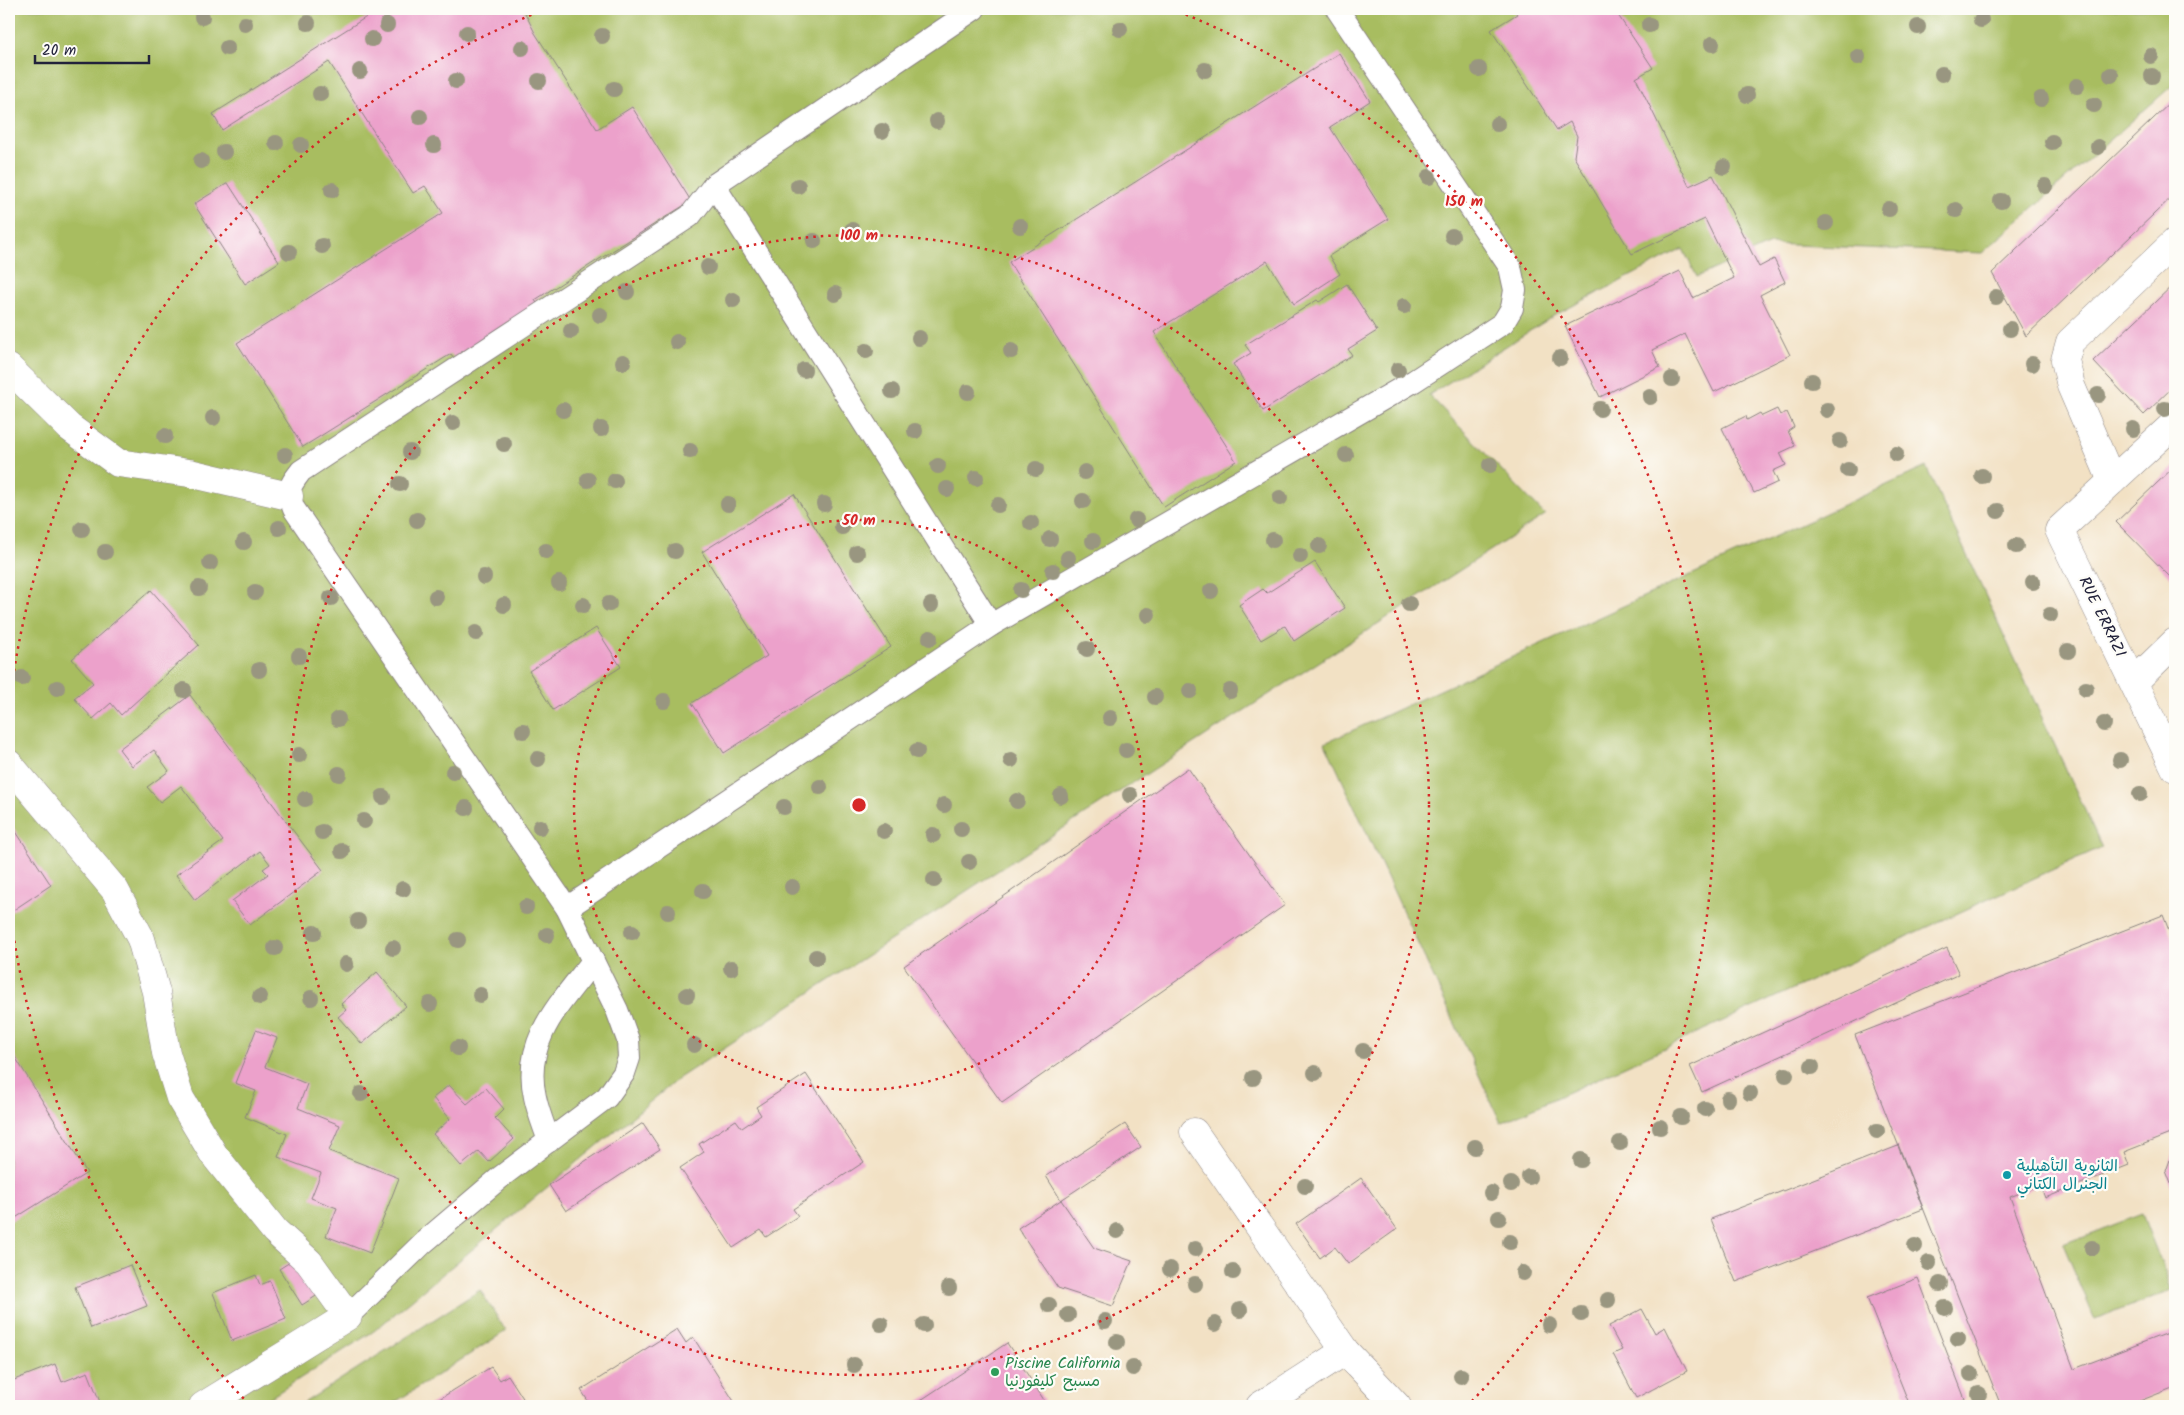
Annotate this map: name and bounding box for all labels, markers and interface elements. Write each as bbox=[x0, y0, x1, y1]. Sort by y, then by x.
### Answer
scale bar bbox=[35, 32, 149, 64]
text: 20 m bbox=[42, 39, 76, 63]
text: 150 m bbox=[1445, 190, 1483, 214]
text: 100 m bbox=[840, 224, 878, 248]
text: 50 m bbox=[841, 509, 876, 533]
street label: RUE ERRAZI bbox=[2072, 572, 2132, 662]
centre of rings bbox=[850, 796, 868, 814]
place label: الثانوية التأهيلية الجنرال الكتاني bbox=[2017, 1154, 2118, 1198]
marker: الثانوية التأهيلية الجنرال الكتاني bbox=[2001, 1169, 2013, 1181]
place label: Piscine California مسبح كليفورنيا bbox=[1005, 1351, 1121, 1394]
marker: Piscine California مسبح كليفورنيا bbox=[989, 1366, 1001, 1378]

